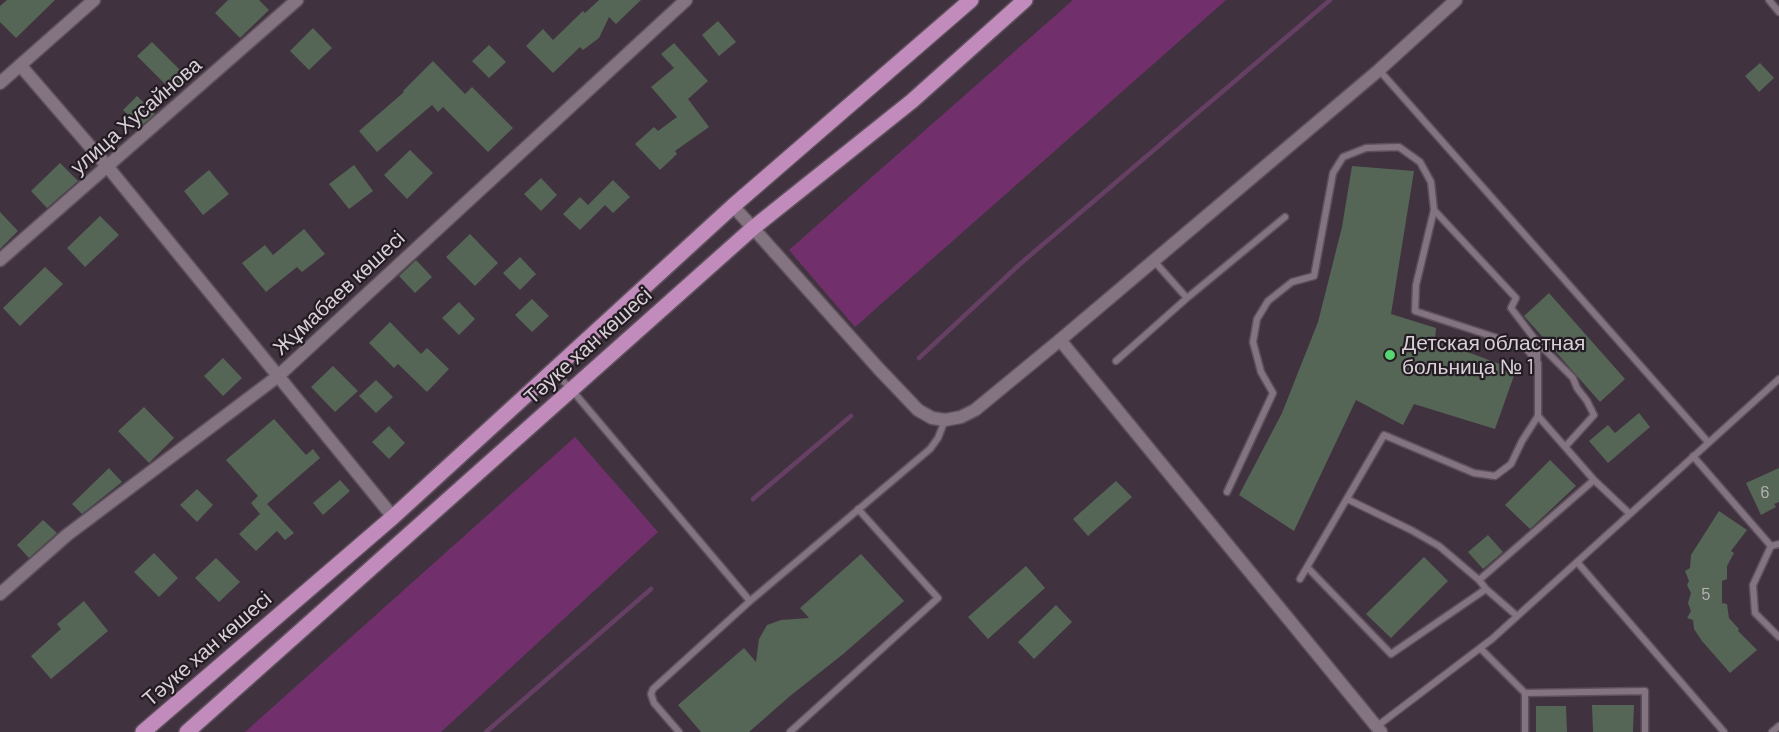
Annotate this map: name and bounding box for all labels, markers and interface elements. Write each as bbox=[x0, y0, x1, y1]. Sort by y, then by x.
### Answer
street label: улица Хусайнова bbox=[65, 52, 207, 180]
street label: Жұмабаев көшесі bbox=[268, 226, 410, 360]
street label: Тәуке хан көшесі bbox=[519, 282, 657, 410]
place label: Детская областная больница № 1 bbox=[1402, 330, 1585, 380]
marker: Детская областная больница № 1 bbox=[1383, 348, 1397, 362]
house number: 6 bbox=[1760, 481, 1770, 503]
house number: 5 bbox=[1701, 583, 1711, 605]
street label: Тәуке хан көшесі bbox=[137, 586, 277, 712]

